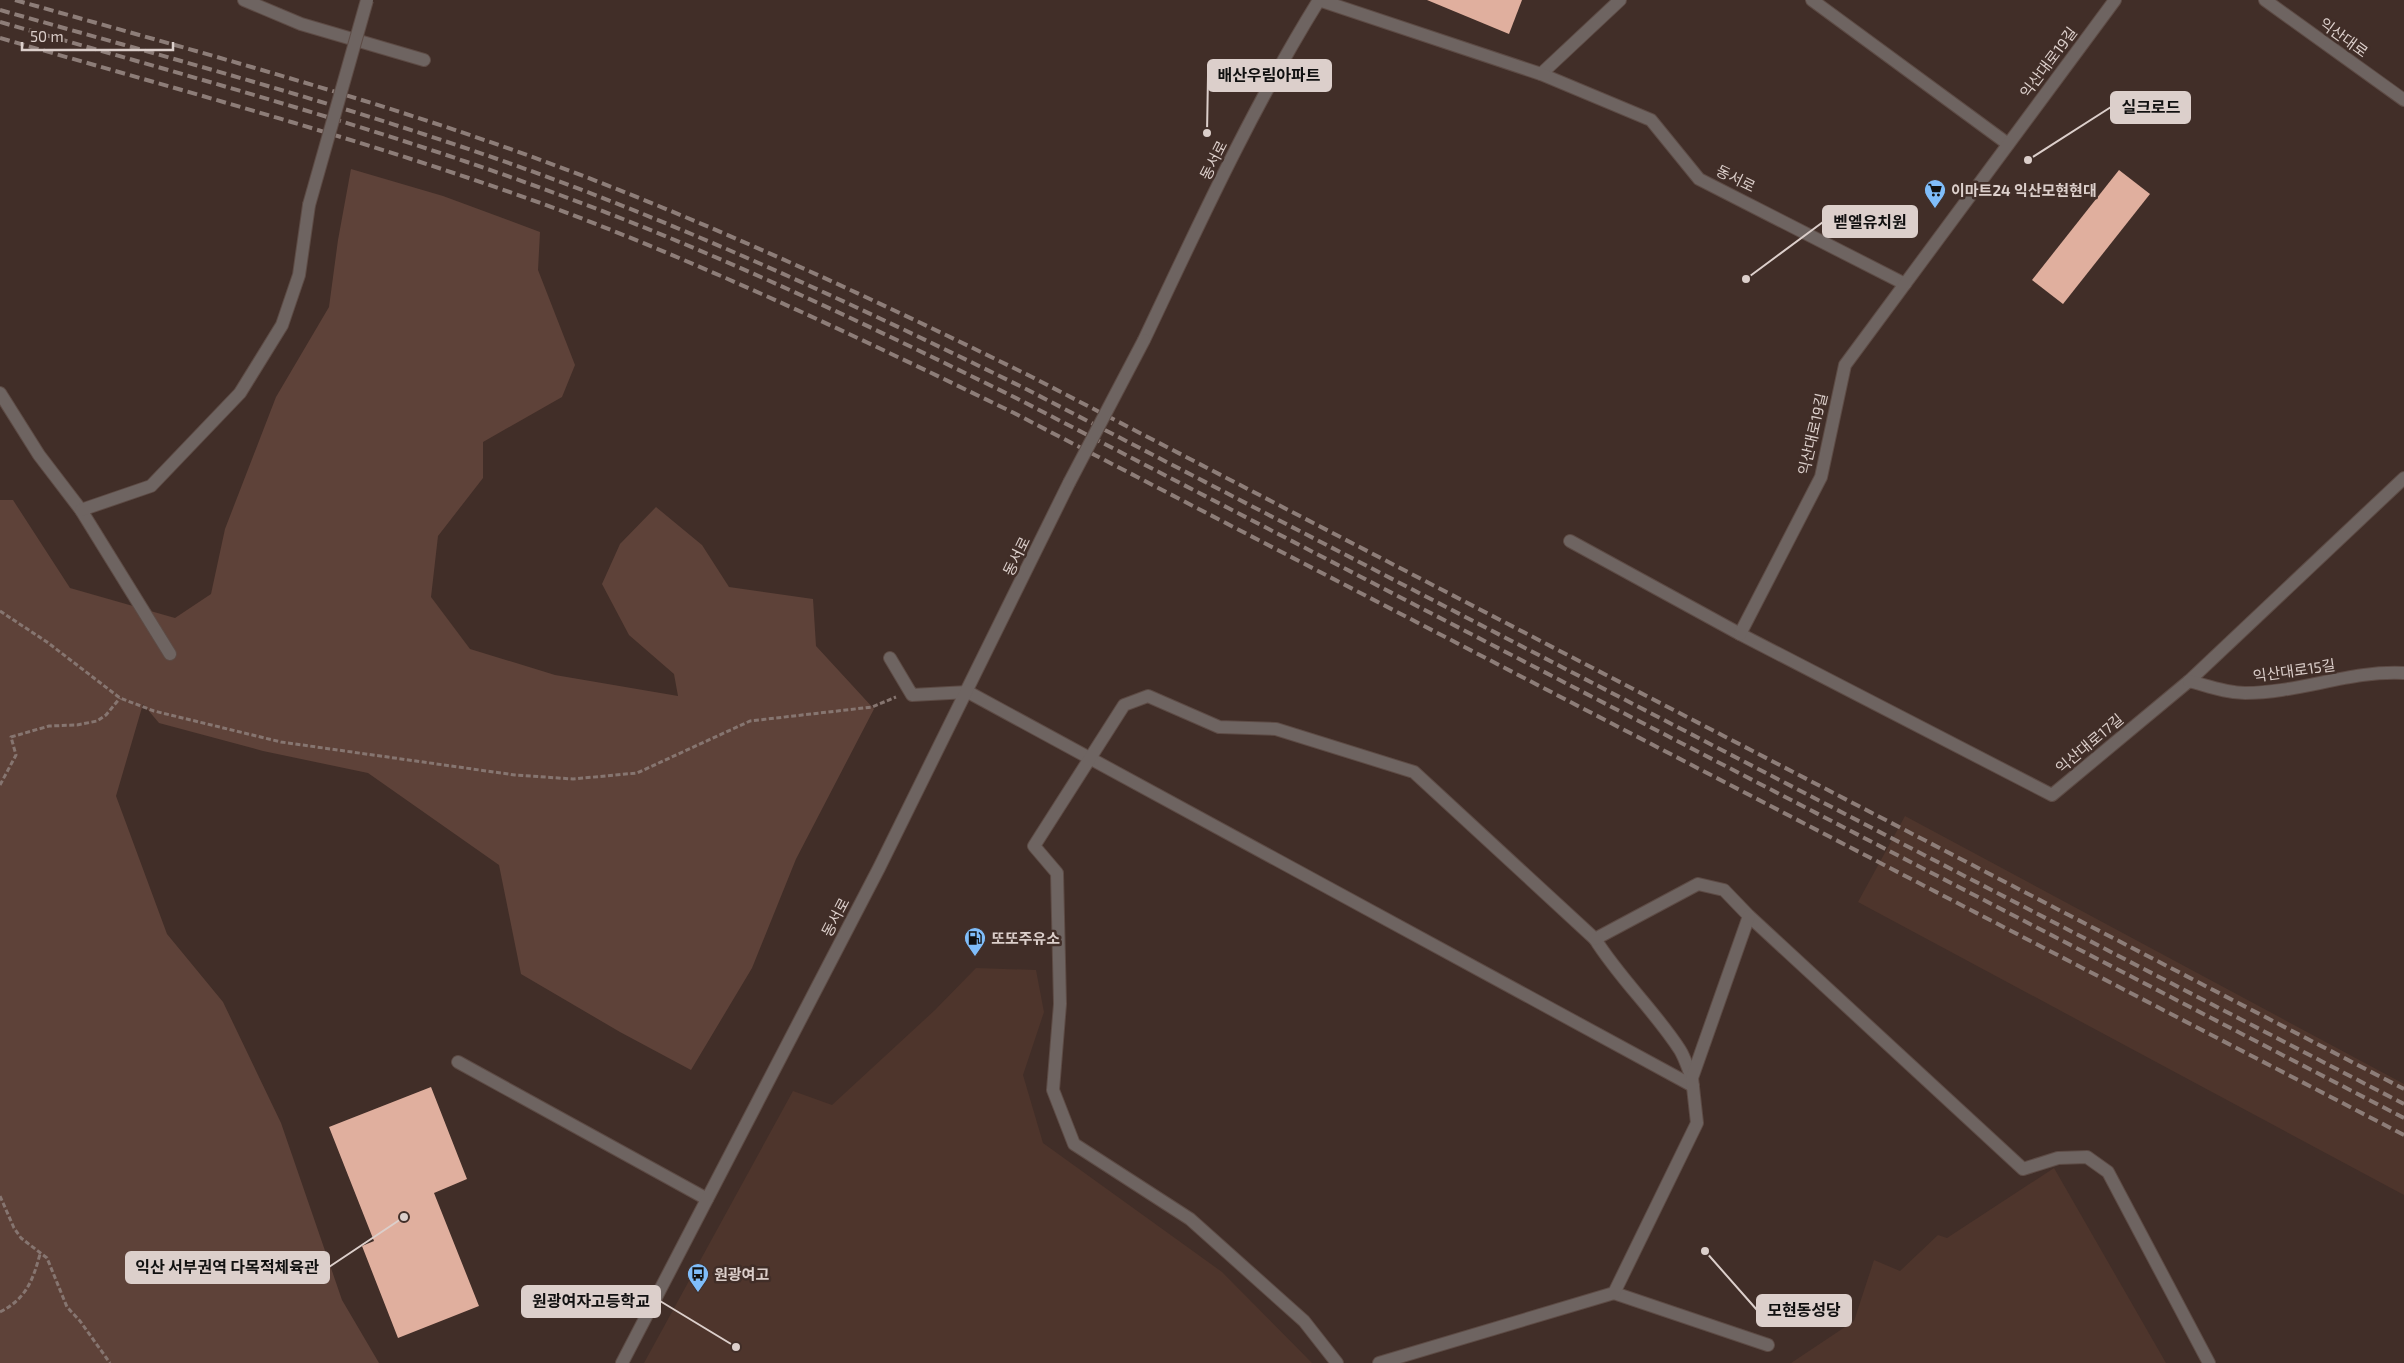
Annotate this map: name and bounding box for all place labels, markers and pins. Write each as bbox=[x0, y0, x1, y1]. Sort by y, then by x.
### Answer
callout: 배산우림아파트 bbox=[1208, 60, 1331, 91]
callout: 실크로드 bbox=[2111, 92, 2190, 123]
supermarket icon: 이마트24 익산모현현대 bbox=[1923, 178, 1947, 209]
place label: 이마트24 익산모현현대 bbox=[1951, 181, 2097, 199]
callout: 벧엘유치원 bbox=[1823, 206, 1917, 237]
fuel station icon: 또또주유소 bbox=[963, 926, 987, 957]
place label: 또또주유소 bbox=[991, 929, 1060, 947]
callout: 익산 서부권역 다목적체육관 bbox=[126, 1252, 329, 1283]
bus stop icon: 원광여고 bbox=[686, 1262, 710, 1293]
place label: 원광여고 bbox=[714, 1265, 769, 1283]
callout: 원광여자고등학교 bbox=[522, 1286, 660, 1317]
callout: 모현동성당 bbox=[1757, 1295, 1851, 1326]

